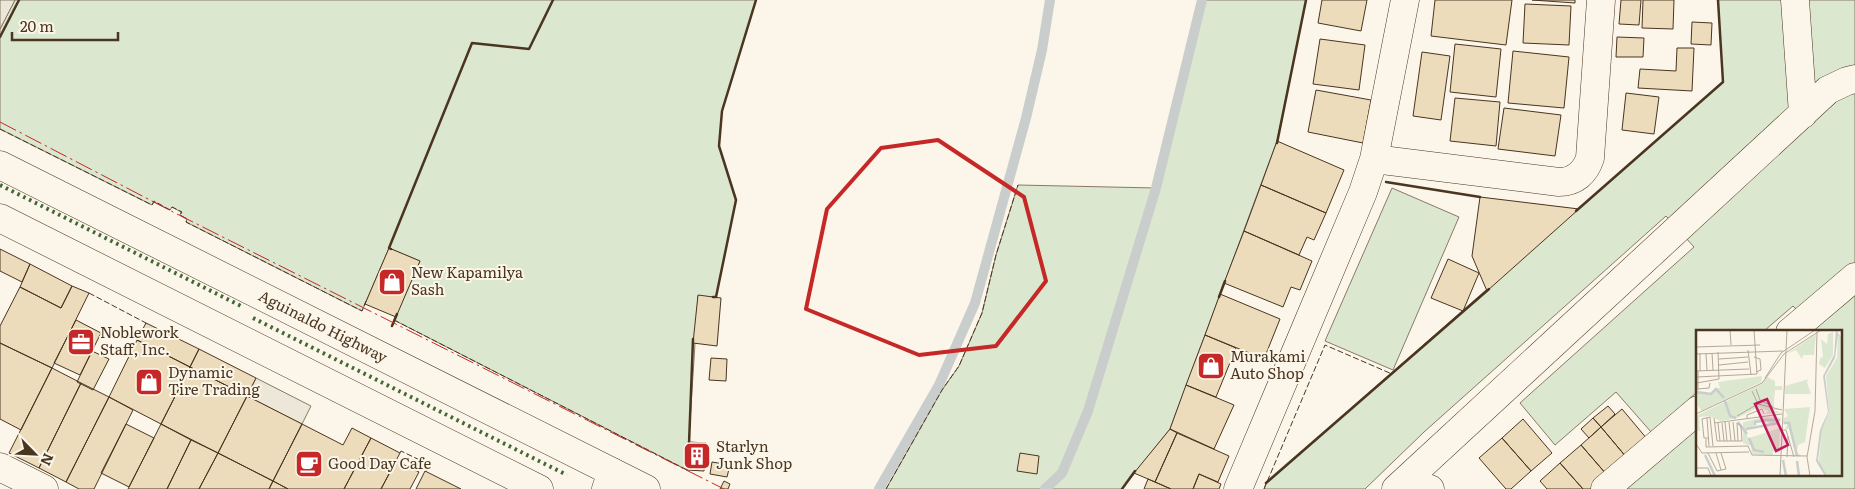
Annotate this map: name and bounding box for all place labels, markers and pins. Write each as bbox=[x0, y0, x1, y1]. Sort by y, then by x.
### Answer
place label: New Kapamilya Sash bbox=[411, 260, 524, 300]
shop icon: New Kapamilya Sash bbox=[377, 267, 407, 297]
place label: Noblework Staff, Inc. bbox=[100, 320, 180, 360]
office icon: Noblework Staff, Inc. bbox=[66, 327, 96, 357]
place label: Murakami Auto Shop bbox=[1230, 344, 1306, 384]
shop icon: Murakami Auto Shop bbox=[1196, 351, 1226, 381]
place label: Dynamic Tire Trading bbox=[168, 360, 261, 400]
shop icon: Dynamic Tire Trading bbox=[134, 367, 164, 397]
place label: Starlyn Junk Shop bbox=[716, 434, 792, 474]
building icon: Starlyn Junk Shop bbox=[682, 441, 712, 471]
cafe icon: Good Day Cafe bbox=[294, 449, 324, 479]
place label: Good Day Cafe bbox=[328, 451, 431, 474]

